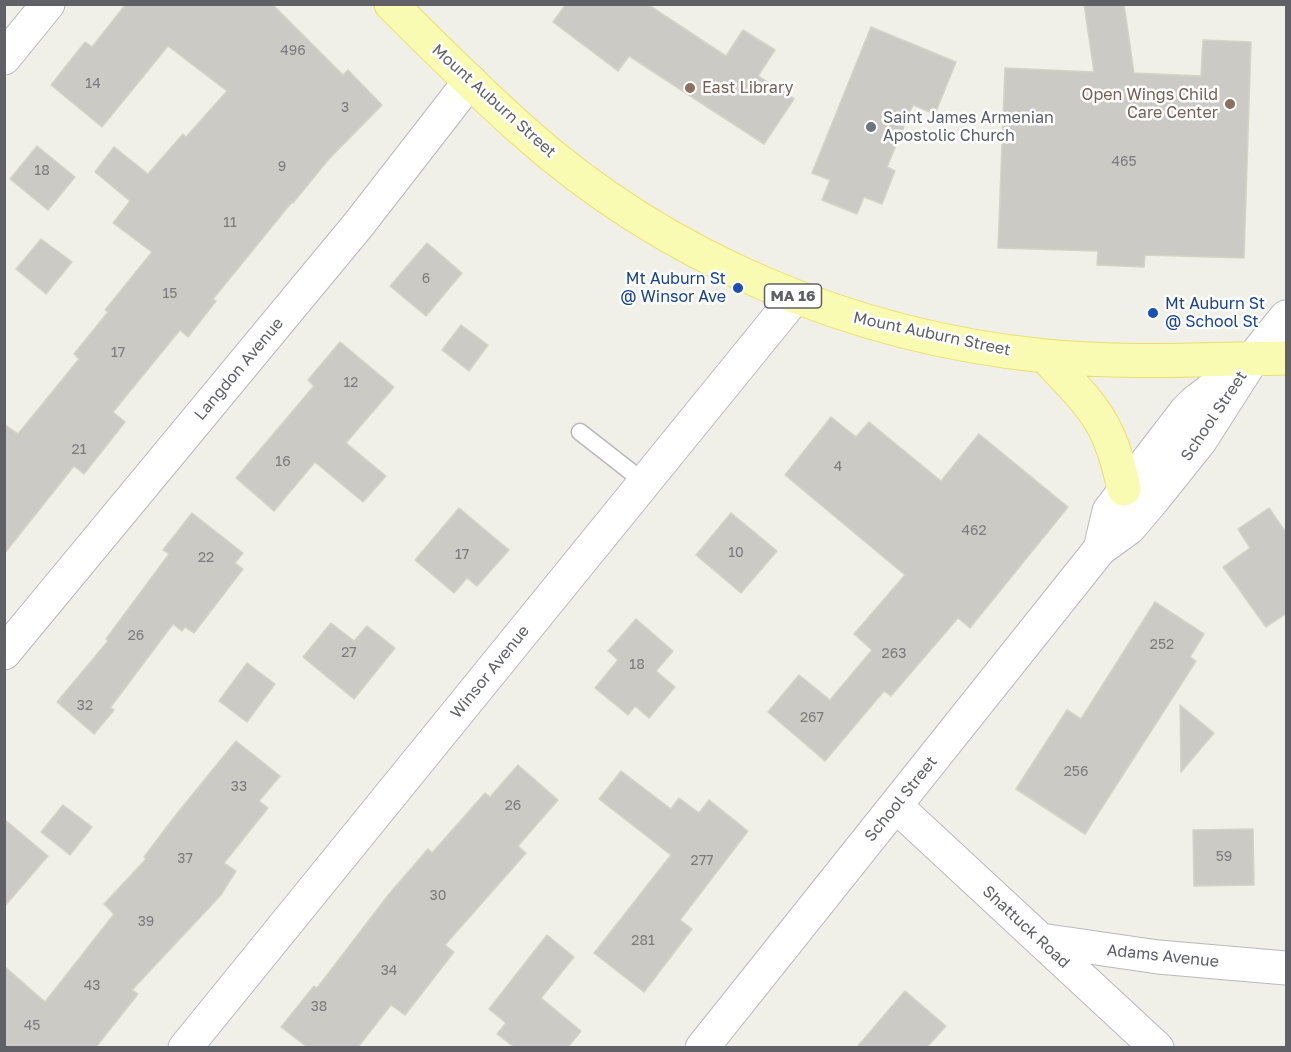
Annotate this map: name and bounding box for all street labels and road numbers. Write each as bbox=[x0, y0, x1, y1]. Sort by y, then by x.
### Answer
street label: Mount Auburn Street bbox=[428, 40, 560, 162]
road number: MA 16 bbox=[764, 284, 822, 308]
street label: Mount Auburn Street bbox=[852, 308, 1012, 360]
street label: Langdon Avenue bbox=[191, 314, 287, 424]
street label: School Street bbox=[1177, 367, 1251, 465]
street label: Winsor Avenue bbox=[447, 622, 533, 722]
street label: School Street bbox=[861, 752, 941, 846]
street label: Shattuck Road bbox=[978, 882, 1074, 972]
street label: Adams Avenue bbox=[1106, 941, 1220, 971]

